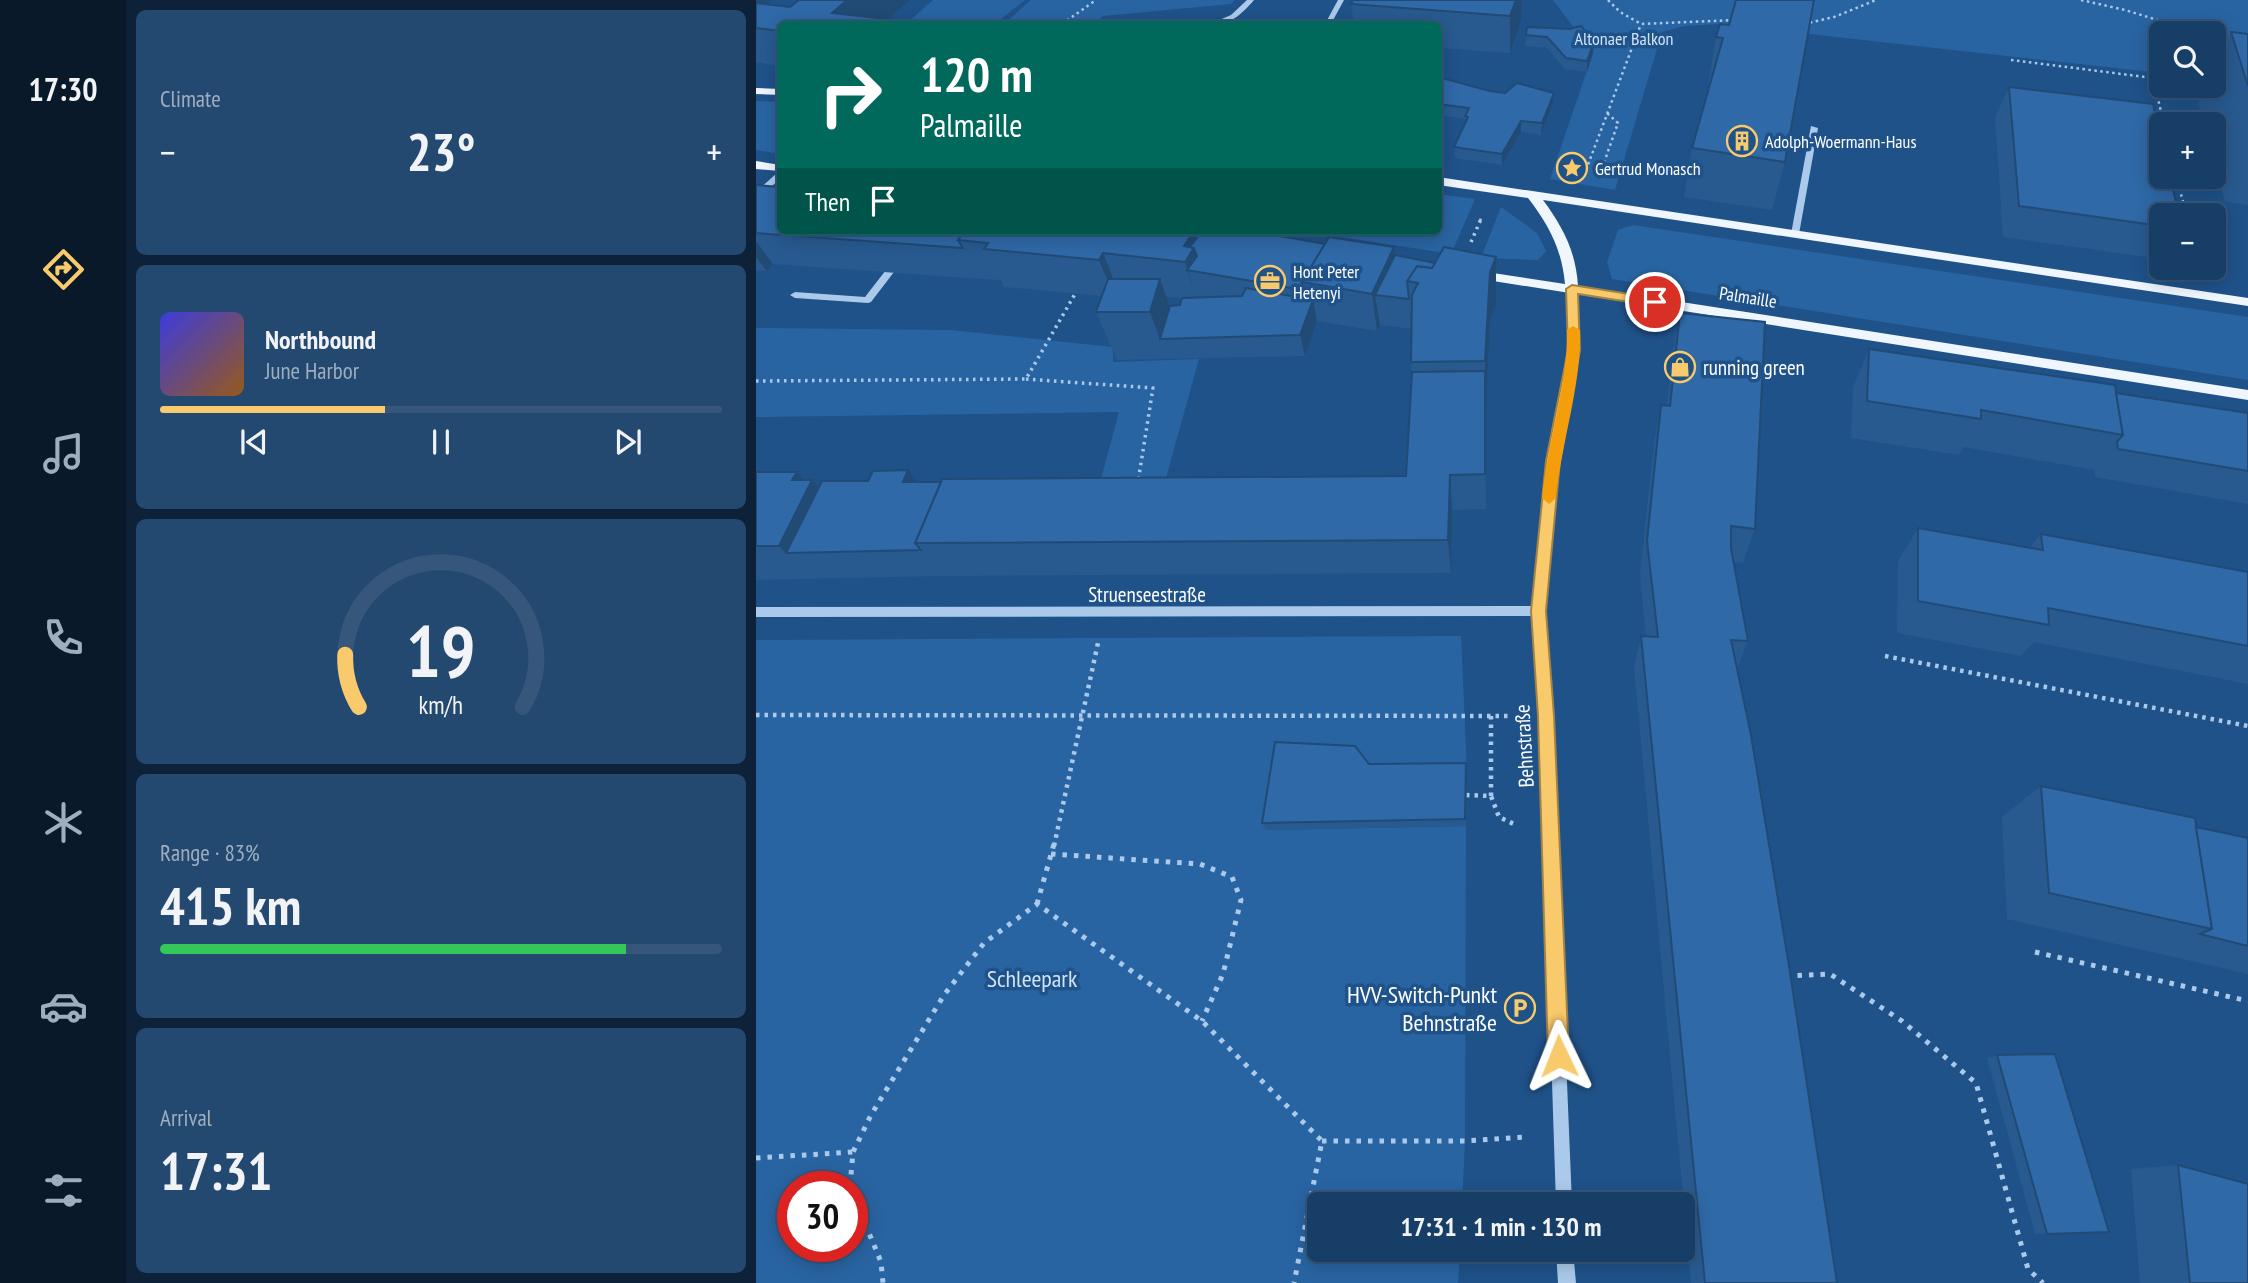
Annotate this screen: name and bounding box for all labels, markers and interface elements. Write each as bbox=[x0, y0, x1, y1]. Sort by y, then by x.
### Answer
map controls bbox=[2149, 21, 2226, 280]
button: search bbox=[2149, 21, 2226, 98]
park label: Altonaer Balkon bbox=[1575, 27, 1673, 50]
text: 120 m bbox=[920, 42, 1033, 106]
icon: right bbox=[805, 49, 896, 140]
text: 17:30 bbox=[28, 68, 98, 110]
text: Climate bbox=[160, 84, 221, 113]
text: Palmaille bbox=[920, 104, 1023, 146]
button: + bbox=[2149, 112, 2226, 189]
text: 23° bbox=[407, 118, 475, 185]
building icon: Adolph-Woermann-Haus bbox=[1725, 124, 1759, 158]
text: − bbox=[160, 127, 176, 176]
text: + bbox=[706, 127, 722, 176]
place label: Adolph-Woermann-Haus bbox=[1765, 130, 1916, 153]
place icon: Gertrud Monasch bbox=[1555, 151, 1589, 185]
place label: Gertrud Monasch bbox=[1595, 157, 1701, 180]
icon: arrive bbox=[864, 182, 902, 220]
text: Then bbox=[805, 185, 850, 218]
button: − bbox=[2149, 203, 2226, 280]
icon: directions bbox=[39, 245, 88, 294]
place label: Hont Peter Hetenyi bbox=[1293, 260, 1359, 304]
office icon: Hont Peter Hetenyi bbox=[1253, 264, 1287, 298]
pin bbox=[1625, 272, 1685, 332]
street label: Palmaille bbox=[1718, 281, 1778, 313]
icon: arrive bbox=[1636, 283, 1674, 321]
text: Northbound bbox=[265, 323, 376, 356]
shop icon: running green bbox=[1663, 350, 1697, 384]
place label: running green bbox=[1703, 354, 1805, 381]
text: June Harbor bbox=[265, 356, 359, 385]
icon: previous bbox=[235, 423, 273, 461]
icon: pause bbox=[422, 423, 460, 461]
icon: next bbox=[609, 423, 647, 461]
icon: music bbox=[39, 429, 88, 478]
street label: Struenseestraße bbox=[1088, 581, 1206, 608]
text: 19 bbox=[406, 604, 476, 698]
icon: phone bbox=[39, 613, 88, 662]
text: km/h bbox=[419, 689, 463, 721]
street label: Behnstraße bbox=[1508, 704, 1540, 788]
icon: climate bbox=[39, 798, 88, 847]
text: Range · 83% bbox=[160, 838, 260, 867]
text: 415 km bbox=[160, 872, 301, 939]
park label: Schleepark bbox=[987, 963, 1078, 994]
place label: HVV-Switch-Punkt Behnstraße bbox=[1347, 979, 1497, 1038]
icon: car bbox=[39, 982, 88, 1031]
parking icon: HVV-Switch-Punkt Behnstraße bbox=[1503, 991, 1537, 1025]
position arrow bbox=[1522, 1019, 1596, 1093]
text: Arrival bbox=[160, 1103, 212, 1132]
text: 17:31 bbox=[160, 1137, 272, 1204]
icon: filters bbox=[39, 1166, 88, 1215]
speed limit sign: 30 bbox=[777, 1171, 868, 1262]
text: 17:31 · 1 min · 130 m bbox=[1401, 1210, 1601, 1243]

